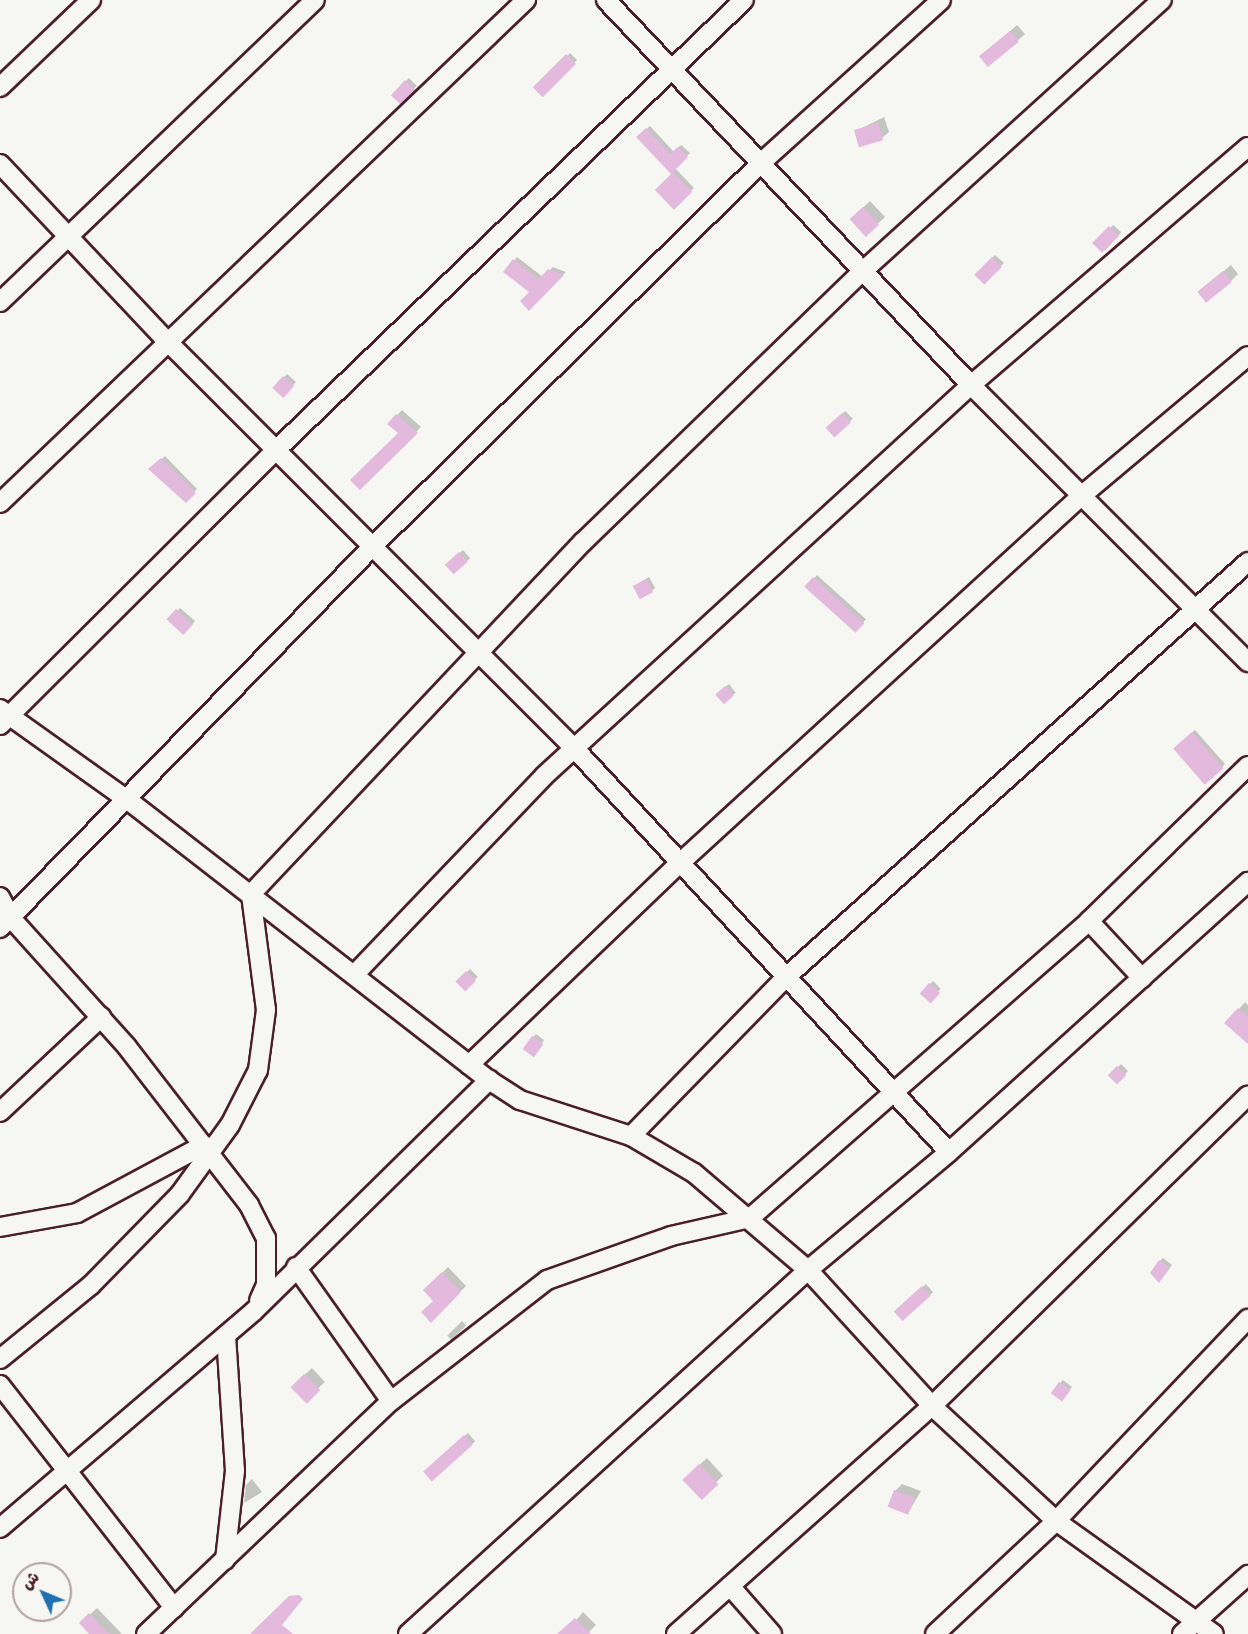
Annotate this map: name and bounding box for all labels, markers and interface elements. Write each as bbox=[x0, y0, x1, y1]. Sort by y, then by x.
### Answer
north arrow bbox=[12, 1562, 72, 1622]
text: ش bbox=[16, 1567, 44, 1594]

